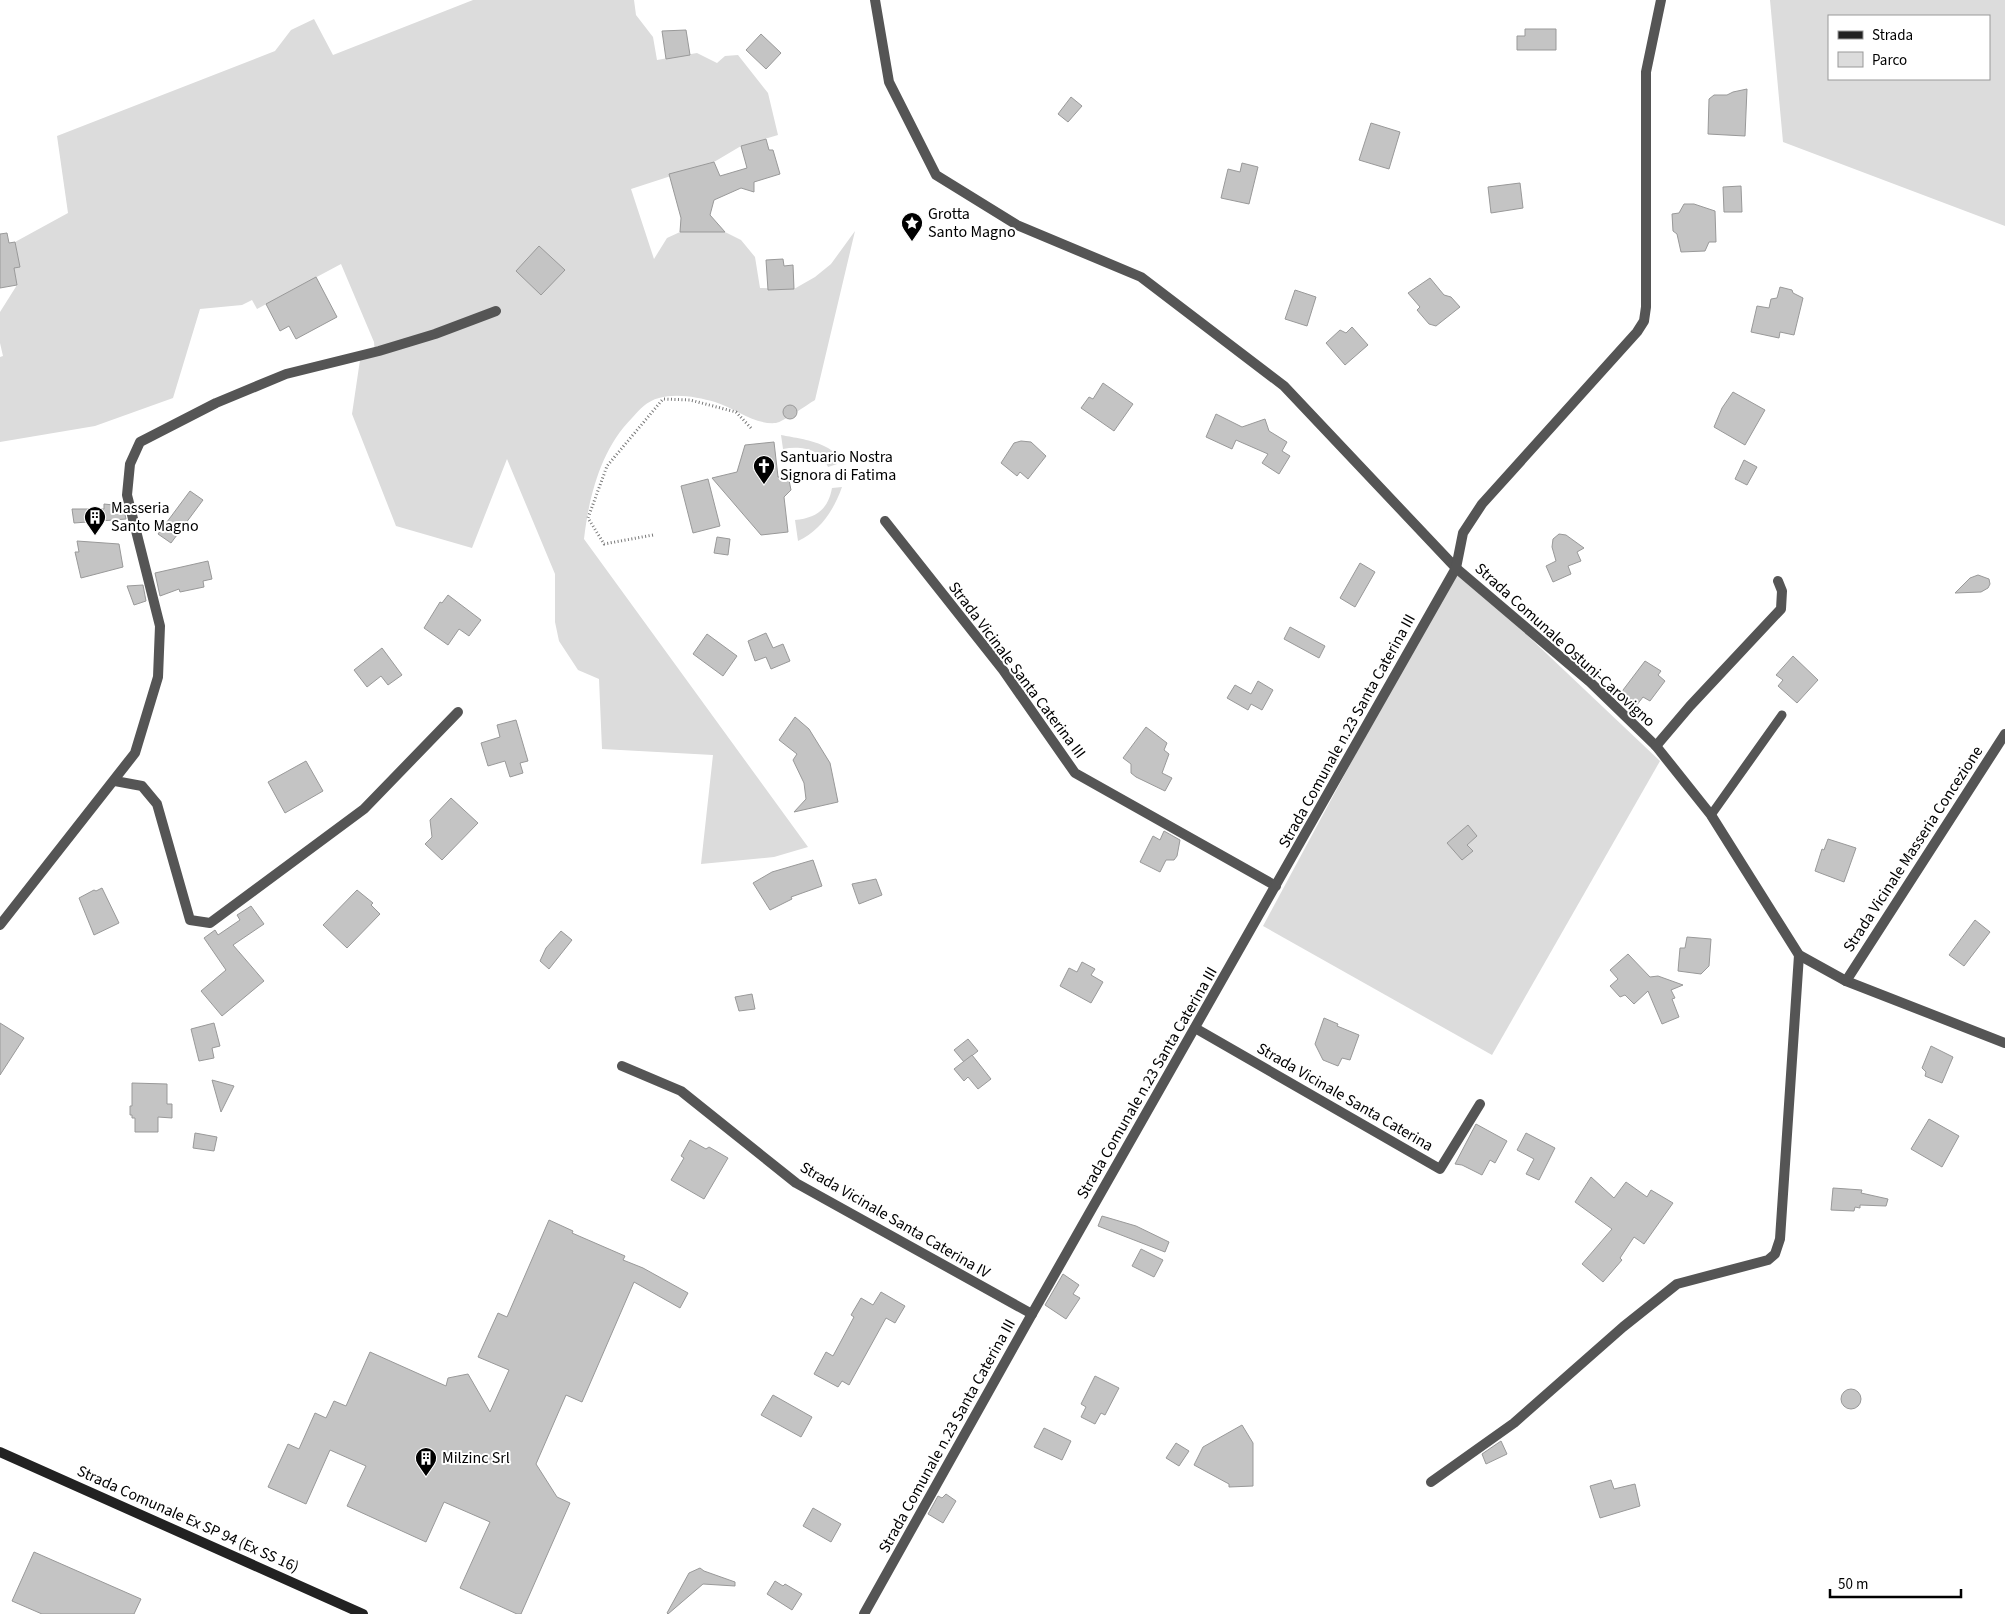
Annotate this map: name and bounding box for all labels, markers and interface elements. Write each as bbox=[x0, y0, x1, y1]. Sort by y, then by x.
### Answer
legend bbox=[1828, 15, 1990, 80]
text: Strada bbox=[1872, 25, 1913, 46]
text: Parco bbox=[1872, 50, 1907, 71]
place label: Grotta Santo Magno bbox=[928, 203, 1016, 243]
place icon: Grotta Santo Magno bbox=[900, 211, 924, 242]
place label: Santuario Nostra Signora di Fatima bbox=[780, 446, 896, 486]
church icon: Santuario Nostra Signora di Fatima bbox=[752, 454, 776, 485]
place label: Masseria Santo Magno bbox=[111, 497, 199, 537]
building icon: Masseria Santo Magno bbox=[83, 505, 107, 536]
street label: Strada Comunale Ostuni-Carovigno bbox=[1470, 558, 1660, 732]
street label: Strada Vicinale Santa Caterina III bbox=[943, 577, 1091, 763]
street label: Strada Comunale n.23 Santa Caterina III bbox=[1273, 610, 1421, 852]
street label: Strada Vicinale Masseria Concezione bbox=[1838, 742, 1988, 956]
street label: Strada Comunale n.23 Santa Caterina III bbox=[1071, 963, 1223, 1203]
street label: Strada Vicinale Santa Caterina bbox=[1253, 1037, 1437, 1157]
street label: Strada Vicinale Santa Caterina IV bbox=[796, 1156, 995, 1284]
street label: Strada Comunale n.23 Santa Caterina III bbox=[873, 1315, 1021, 1557]
building icon: Milzinc Srl bbox=[414, 1446, 438, 1477]
place label: Milzinc Srl bbox=[442, 1447, 510, 1469]
street label: Strada Comunale Ex SP 94 (Ex SS 16) bbox=[73, 1460, 303, 1578]
scale bar bbox=[1830, 1566, 1961, 1598]
text: 50 m bbox=[1838, 1574, 1868, 1595]

